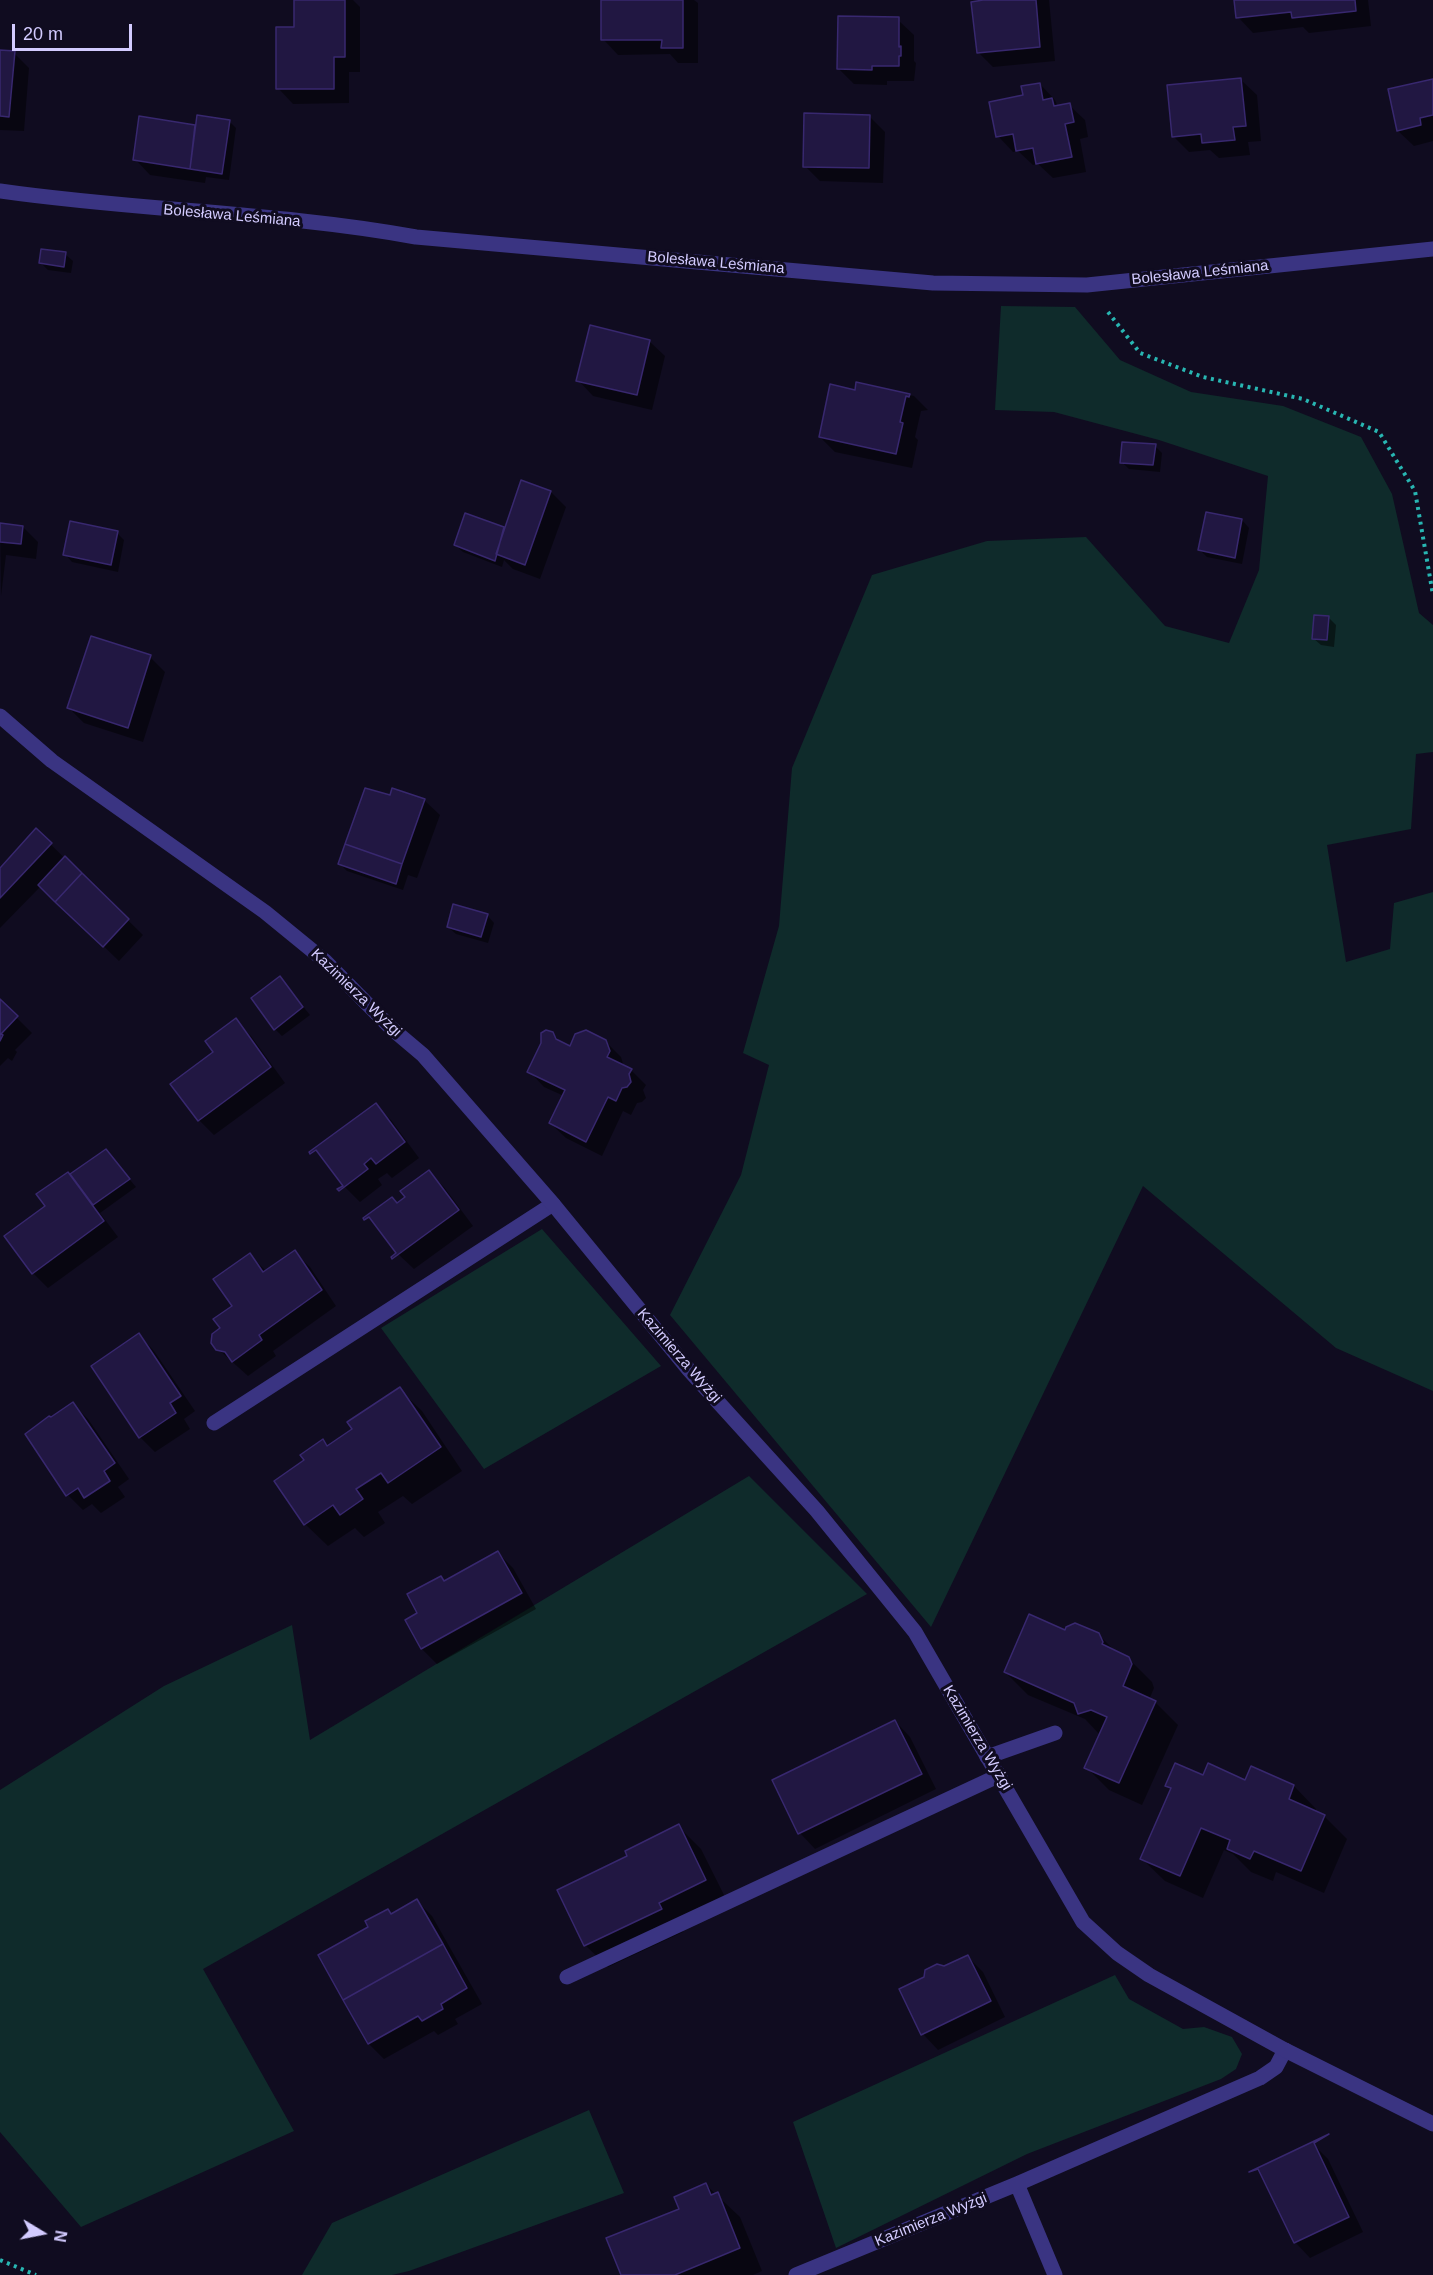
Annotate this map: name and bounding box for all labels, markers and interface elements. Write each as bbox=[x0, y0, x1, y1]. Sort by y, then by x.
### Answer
scale bar bbox=[15, 12, 135, 50]
text: 20 m bbox=[23, 24, 63, 44]
street label: Bolesława Leśmiana bbox=[163, 201, 301, 231]
street label: Bolesława Leśmiana bbox=[647, 248, 785, 278]
street label: Bolesława Leśmiana bbox=[1131, 257, 1269, 289]
street label: Kazimierza Wyżgi bbox=[307, 945, 405, 1041]
street label: Kazimierza Wyżgi bbox=[633, 1305, 725, 1407]
street label: Kazimierza Wyżgi bbox=[939, 1682, 1015, 1794]
street label: Kazimierza Wyżgi bbox=[872, 2189, 990, 2251]
north arrow bbox=[12, 2203, 72, 2263]
text: N bbox=[51, 2229, 70, 2243]

